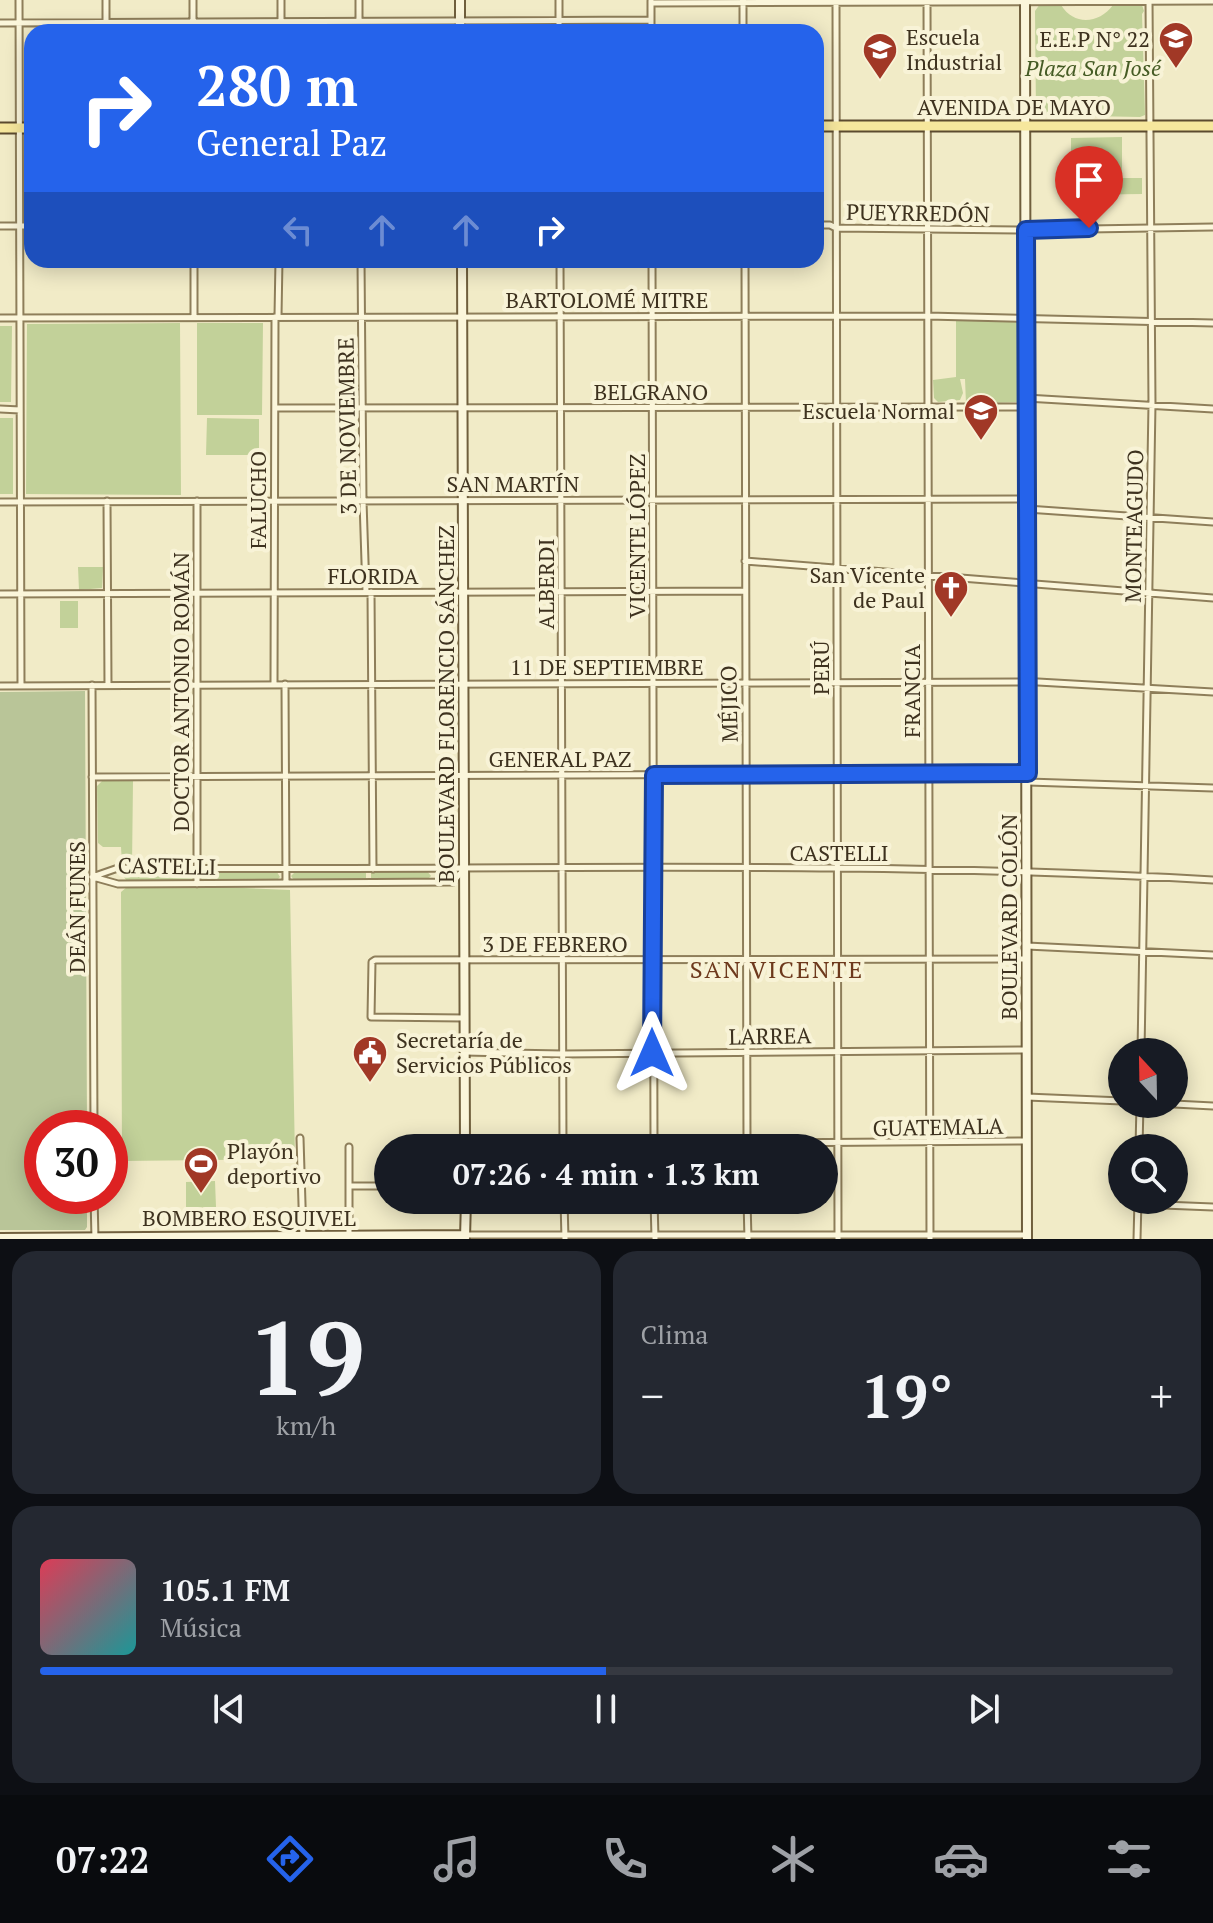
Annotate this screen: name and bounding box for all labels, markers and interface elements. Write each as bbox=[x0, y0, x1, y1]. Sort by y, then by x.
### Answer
school or university icon: E.E.P N° 22 bbox=[1157, 20, 1195, 70]
place label: Escuela Industrial bbox=[906, 22, 1002, 76]
place label: E.E.P N° 22 bbox=[1039, 24, 1150, 53]
school or university icon: Escuela Industrial bbox=[861, 31, 899, 81]
text: 280 m bbox=[196, 48, 358, 122]
park label: Plaza San José bbox=[1024, 53, 1162, 82]
icon: right bbox=[64, 56, 168, 160]
street label: AVENIDA DE MAYO bbox=[917, 92, 1111, 121]
text: General Paz bbox=[196, 119, 387, 166]
pin bbox=[1055, 146, 1123, 228]
icon: arrive bbox=[1067, 158, 1111, 202]
street label: PUEYRREDÓN bbox=[846, 197, 990, 228]
icon: left bbox=[276, 208, 320, 252]
icon: ahead bbox=[360, 208, 404, 252]
icon: ahead bbox=[444, 208, 488, 252]
icon: right bbox=[528, 208, 572, 252]
street label: BARTOLOMÉ MITRE bbox=[505, 285, 709, 314]
street label: 3 DE NOVIEMBRE bbox=[330, 337, 363, 515]
street label: BELGRANO bbox=[594, 377, 708, 406]
school or university icon: Escuela Normal bbox=[962, 392, 1000, 442]
place label: Escuela Normal bbox=[802, 396, 955, 425]
street label: MONTEAGUDO bbox=[1118, 449, 1149, 603]
street label: FALUCHO bbox=[243, 451, 272, 549]
street label: VICENTE LÓPEZ bbox=[622, 454, 651, 618]
street label: SAN MARTÍN bbox=[447, 469, 579, 498]
street label: BOULEVARD FLORENCIO SÁNCHEZ bbox=[431, 525, 460, 883]
street label: ALBERDI bbox=[531, 539, 560, 629]
street label: DOCTOR ANTONIO ROMÁN bbox=[166, 552, 195, 832]
place label: San Vicente de Paul bbox=[809, 560, 925, 614]
street label: FLORIDA bbox=[328, 561, 419, 590]
church icon: San Vicente de Paul bbox=[932, 569, 970, 619]
street label: PERÚ bbox=[806, 640, 835, 695]
street label: FRANCIA bbox=[897, 643, 926, 738]
street label: 11 DE SEPTIEMBRE bbox=[510, 652, 704, 681]
street label: MÉJICO bbox=[713, 665, 744, 743]
street label: GENERAL PAZ bbox=[489, 744, 631, 773]
street label: BOULEVARD COLÓN bbox=[994, 814, 1023, 1020]
street label: CASTELLI bbox=[790, 838, 888, 867]
street label: DEÁN FUNES bbox=[62, 841, 91, 973]
street label: CASTELLI bbox=[117, 850, 217, 881]
street label: 3 DE FEBRERO bbox=[482, 929, 628, 958]
district label: SAN VICENTE bbox=[690, 953, 864, 985]
position arrow bbox=[610, 1011, 694, 1095]
street label: LARREA bbox=[728, 1020, 813, 1051]
place label: Secretaría de Servicios Públicos bbox=[396, 1025, 572, 1079]
public building icon: Secretaría de Servicios Públicos bbox=[351, 1034, 389, 1084]
north arrow bbox=[1108, 1038, 1188, 1118]
map controls bbox=[1108, 1038, 1188, 1214]
speed limit sign: 30 bbox=[24, 1110, 128, 1214]
street label: GUATEMALA bbox=[872, 1111, 1005, 1142]
button: search bbox=[1108, 1134, 1188, 1214]
place label: Playón deportivo bbox=[227, 1136, 321, 1190]
sports icon: Playón deportivo bbox=[182, 1145, 220, 1195]
text: 07:26 · 4 min · 1.3 km bbox=[453, 1154, 759, 1194]
street label: BOMBERO ESQUIVEL bbox=[142, 1203, 356, 1232]
text: 19 bbox=[247, 1287, 365, 1425]
text: Clima bbox=[641, 1317, 708, 1351]
text: 19° bbox=[860, 1356, 953, 1435]
text: − bbox=[641, 1366, 664, 1425]
text: + bbox=[1150, 1366, 1173, 1425]
text: km/h bbox=[276, 1408, 336, 1442]
text: 105.1 FM bbox=[160, 1570, 290, 1610]
text: Música bbox=[160, 1610, 242, 1644]
icon: previous bbox=[207, 1687, 251, 1731]
icon: pause bbox=[584, 1687, 628, 1731]
icon: next bbox=[962, 1687, 1006, 1731]
icon: directions bbox=[262, 1831, 318, 1887]
icon: music bbox=[429, 1831, 485, 1887]
icon: phone bbox=[597, 1831, 653, 1887]
icon: climate bbox=[765, 1831, 821, 1887]
icon: car bbox=[933, 1831, 989, 1887]
icon: filters bbox=[1101, 1831, 1157, 1887]
text: 07:22 bbox=[56, 1836, 150, 1883]

